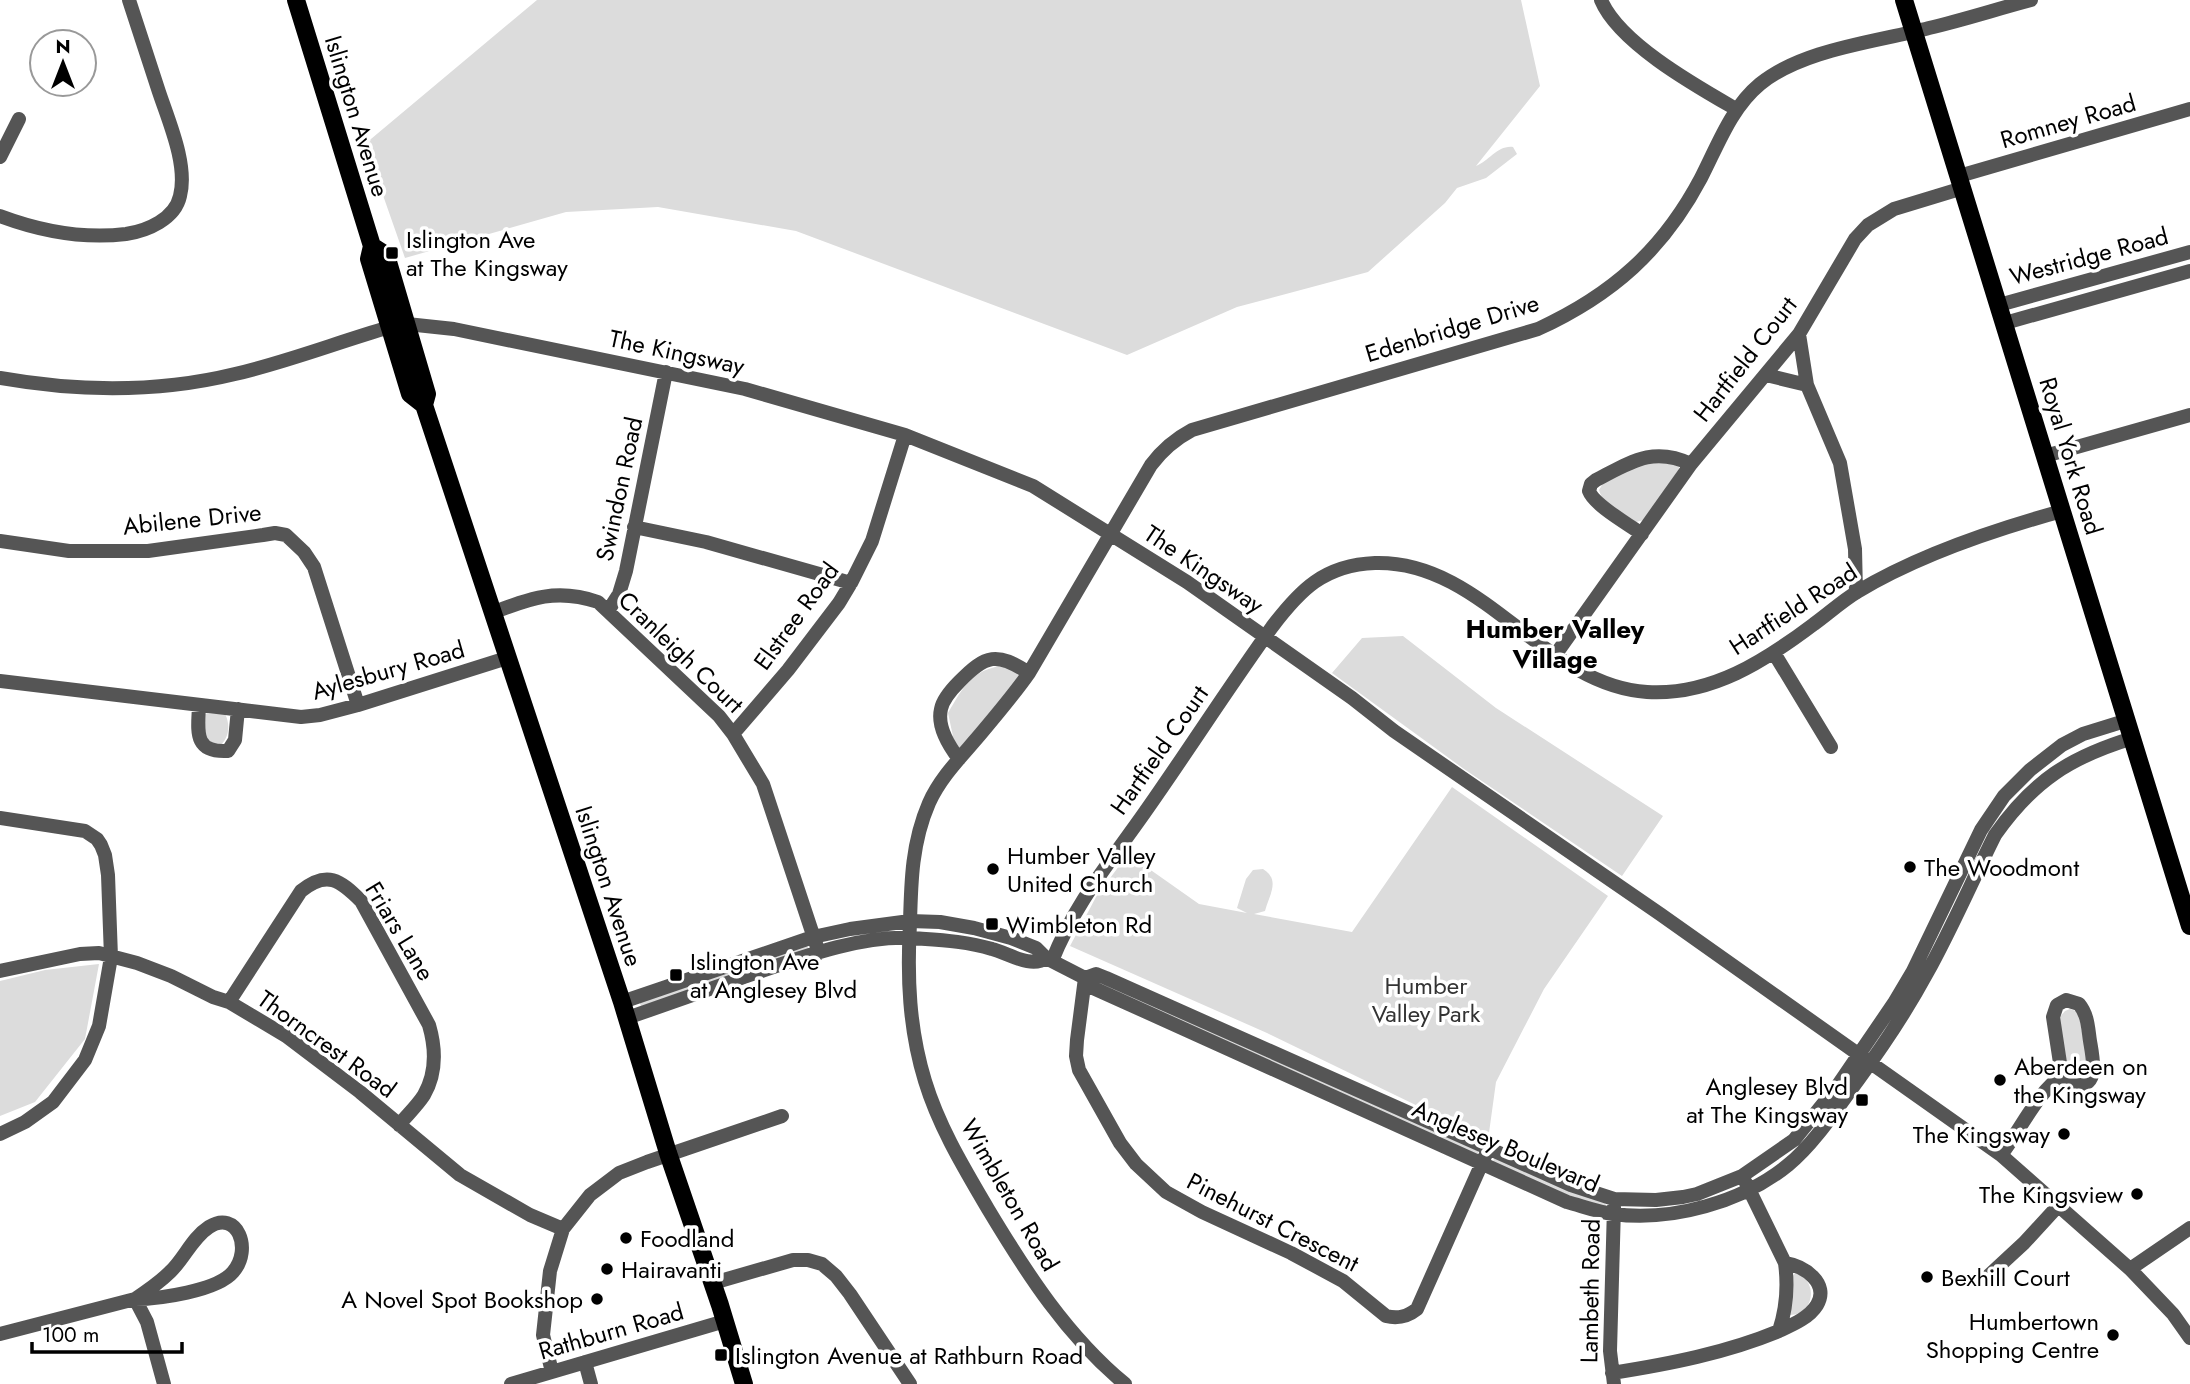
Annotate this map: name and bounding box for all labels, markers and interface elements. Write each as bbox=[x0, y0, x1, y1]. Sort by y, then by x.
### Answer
north arrow bbox=[28, 28, 98, 98]
street label: Islington Avenue bbox=[316, 31, 398, 201]
text: N bbox=[55, 33, 71, 60]
street label: Romney Road bbox=[1996, 85, 2140, 157]
street label: Westridge Road bbox=[2006, 218, 2172, 294]
place label: Islington Ave at The Kingsway bbox=[406, 222, 568, 285]
marker: Islington Ave at The Kingsway bbox=[384, 245, 400, 261]
street label: Edenbridge Drive bbox=[1361, 285, 1543, 371]
street label: Hartfield Court bbox=[1685, 289, 1805, 429]
street label: The Kingsway bbox=[606, 321, 748, 383]
street label: Royal York Road bbox=[2030, 373, 2112, 539]
street label: Swindon Road bbox=[587, 414, 651, 564]
street label: Abilene Drive bbox=[121, 494, 263, 544]
street label: The Kingsway bbox=[1137, 516, 1271, 622]
street label: Hartfield Road bbox=[1722, 554, 1864, 664]
street label: Elstree Road bbox=[745, 555, 847, 677]
street label: Cranleigh Court bbox=[610, 583, 752, 721]
district label: Humber Valley Village bbox=[1466, 610, 1645, 678]
street label: Aylesbury Road bbox=[307, 631, 469, 709]
street label: Hartfield Court bbox=[1101, 678, 1217, 822]
street label: Islington Avenue bbox=[567, 801, 651, 971]
place label: Humber Valley United Church bbox=[1007, 838, 1156, 901]
place label: The Woodmont bbox=[1924, 850, 2079, 885]
marker: The Woodmont bbox=[1902, 859, 1918, 875]
marker: Humber Valley United Church bbox=[985, 861, 1001, 877]
street label: Friars Lane bbox=[357, 875, 443, 987]
place label: Wimbleton Rd bbox=[1006, 907, 1152, 942]
marker: Wimbleton Rd bbox=[984, 916, 1000, 932]
place label: Islington Ave at Anglesey Blvd bbox=[690, 944, 857, 1007]
marker: Islington Ave at Anglesey Blvd bbox=[668, 967, 684, 983]
park label: Humber Valley Park bbox=[1372, 968, 1481, 1031]
street label: Thorncrest Road bbox=[250, 982, 404, 1106]
place label: Aberdeen on the Kingsway bbox=[2014, 1049, 2148, 1112]
place label: Anglesey Blvd at The Kingsway bbox=[1686, 1069, 1848, 1132]
marker: Aberdeen on the Kingsway bbox=[1992, 1072, 2008, 1088]
street label: Anglesey Boulevard bbox=[1407, 1091, 1605, 1201]
marker: Anglesey Blvd at The Kingsway bbox=[1854, 1092, 1870, 1108]
street label: Wimbleton Road bbox=[952, 1112, 1068, 1278]
place label: The Kingsway bbox=[1913, 1117, 2050, 1152]
marker: The Kingsway bbox=[2056, 1126, 2072, 1142]
street label: Pinehurst Crescent bbox=[1181, 1164, 1365, 1281]
place label: The Kingsview bbox=[1979, 1177, 2124, 1212]
marker: The Kingsview bbox=[2129, 1186, 2145, 1202]
street label: Lambeth Road bbox=[1571, 1218, 1609, 1364]
place label: Foodland bbox=[640, 1221, 735, 1256]
marker: Foodland bbox=[618, 1230, 634, 1246]
place label: Hairavanti bbox=[621, 1252, 722, 1287]
place label: Bexhill Court bbox=[1941, 1260, 2070, 1295]
marker: Hairavanti bbox=[599, 1261, 615, 1277]
marker: Bexhill Court bbox=[1919, 1269, 1935, 1285]
place label: A Novel Spot Bookshop bbox=[341, 1282, 583, 1317]
marker: A Novel Spot Bookshop bbox=[589, 1291, 605, 1307]
street label: Rathburn Road bbox=[534, 1294, 688, 1368]
place label: Humbertown Shopping Centre bbox=[1926, 1304, 2099, 1367]
scale bar bbox=[32, 1310, 182, 1354]
text: 100 m bbox=[42, 1320, 99, 1350]
marker: Humbertown Shopping Centre bbox=[2105, 1327, 2121, 1343]
place label: Islington Avenue at Rathburn Road bbox=[735, 1338, 1083, 1373]
marker: Islington Avenue at Rathburn Road bbox=[713, 1347, 729, 1363]

